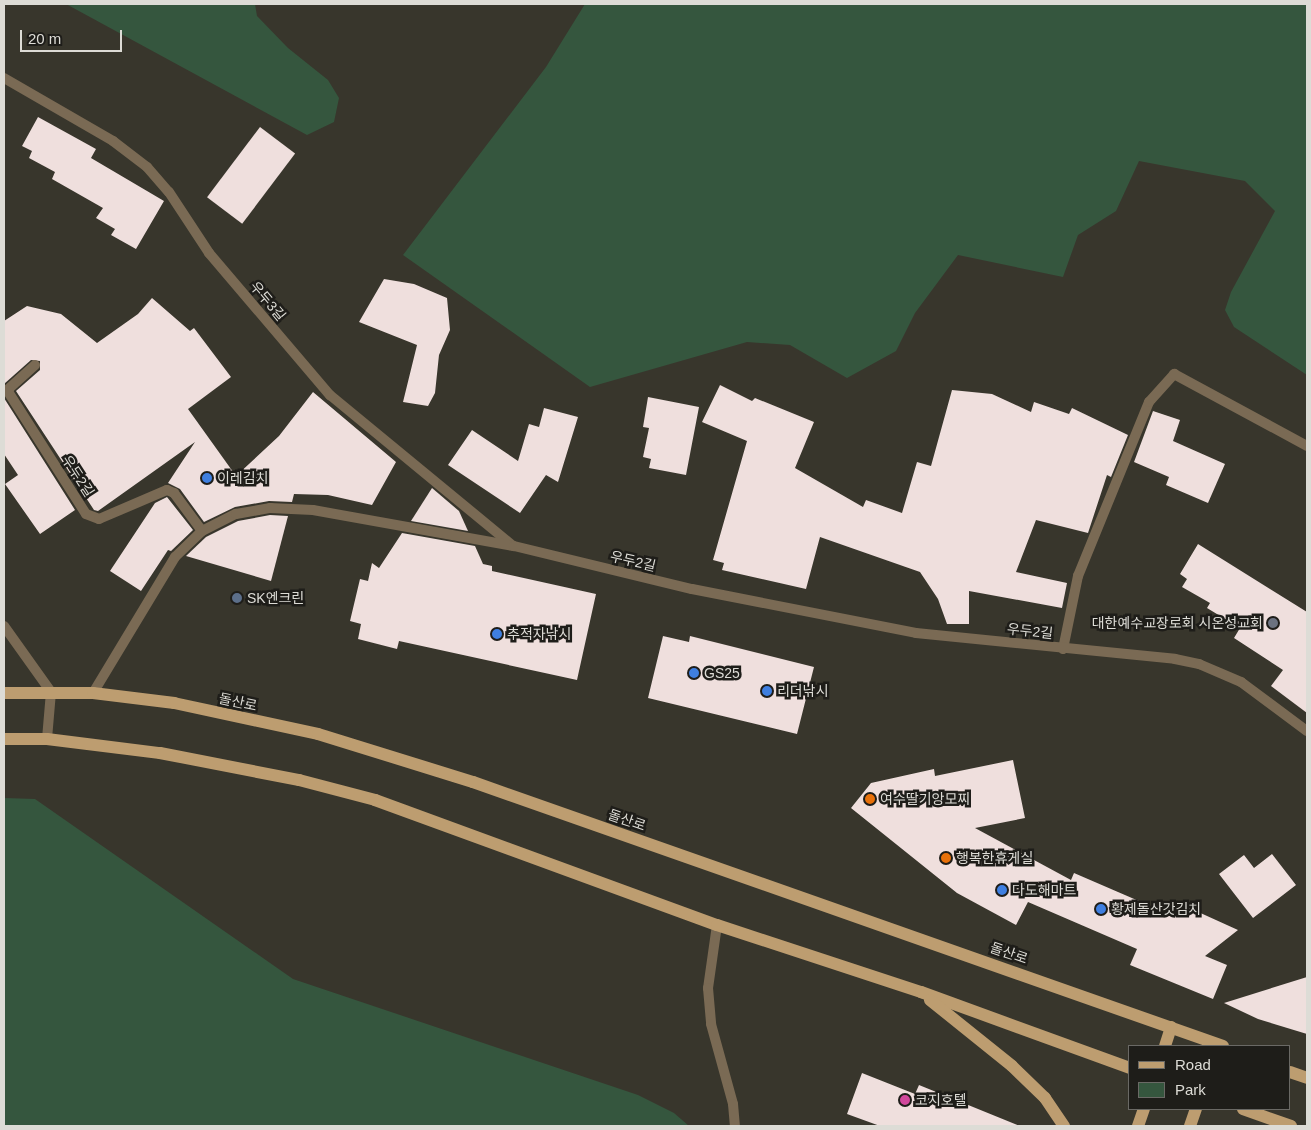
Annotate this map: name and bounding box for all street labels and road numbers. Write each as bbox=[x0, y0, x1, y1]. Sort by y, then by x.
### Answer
street label: 우두3길 bbox=[247, 278, 289, 324]
street label: 우두2길 bbox=[58, 452, 98, 500]
street label: 우두2길 bbox=[608, 548, 658, 574]
street label: 우두2길 bbox=[1006, 620, 1054, 642]
street label: 돌산로 bbox=[217, 690, 259, 714]
street label: 돌산로 bbox=[606, 806, 648, 834]
street label: 돌산로 bbox=[988, 939, 1030, 967]

